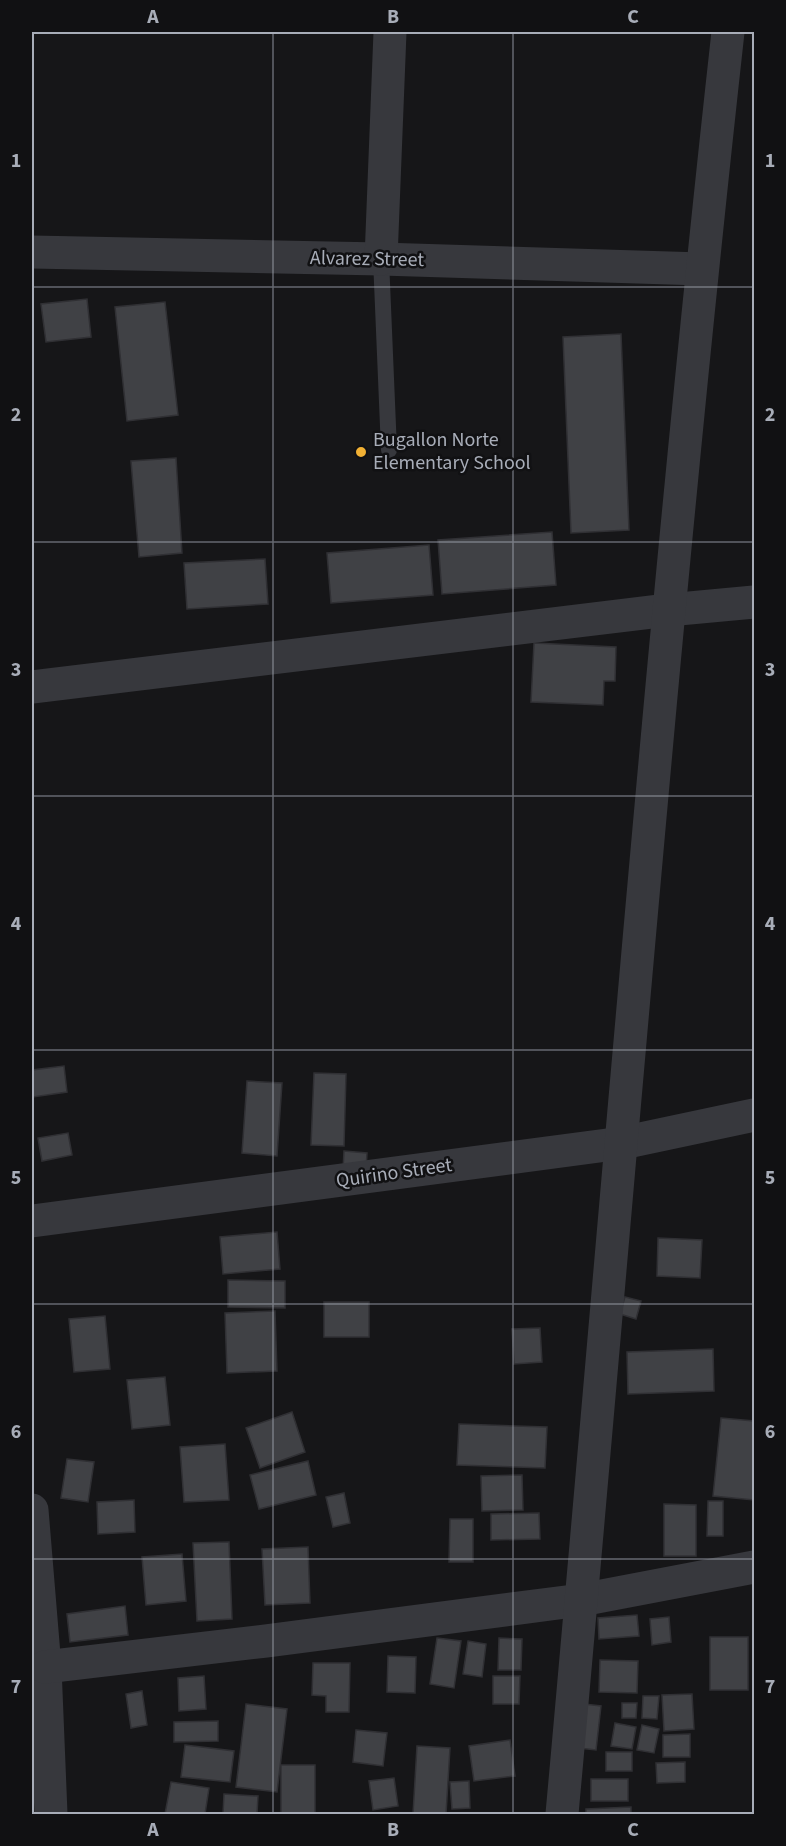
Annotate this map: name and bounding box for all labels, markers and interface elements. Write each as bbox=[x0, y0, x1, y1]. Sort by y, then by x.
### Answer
text: A bbox=[146, 3, 159, 31]
text: B bbox=[387, 3, 399, 31]
text: C bbox=[627, 3, 639, 31]
text: 1 bbox=[11, 147, 21, 175]
text: 1 bbox=[765, 147, 775, 175]
street label: Alvarez Street bbox=[310, 244, 425, 274]
text: 2 bbox=[11, 401, 21, 429]
text: 2 bbox=[765, 401, 775, 429]
place label: Bugallon Norte Elementary School bbox=[373, 426, 531, 477]
marker: Bugallon Norte Elementary School bbox=[354, 445, 368, 459]
text: 3 bbox=[11, 656, 21, 684]
text: 3 bbox=[765, 656, 775, 684]
text: 4 bbox=[11, 910, 22, 938]
text: 4 bbox=[765, 910, 776, 938]
street label: Quirino Street bbox=[334, 1151, 454, 1195]
text: 5 bbox=[11, 1164, 21, 1192]
text: 5 bbox=[765, 1164, 775, 1192]
text: 6 bbox=[11, 1418, 21, 1446]
text: 6 bbox=[765, 1418, 775, 1446]
text: 7 bbox=[11, 1673, 21, 1701]
text: 7 bbox=[765, 1673, 775, 1701]
text: A bbox=[146, 1816, 159, 1844]
text: B bbox=[387, 1816, 399, 1844]
text: C bbox=[627, 1816, 639, 1844]

